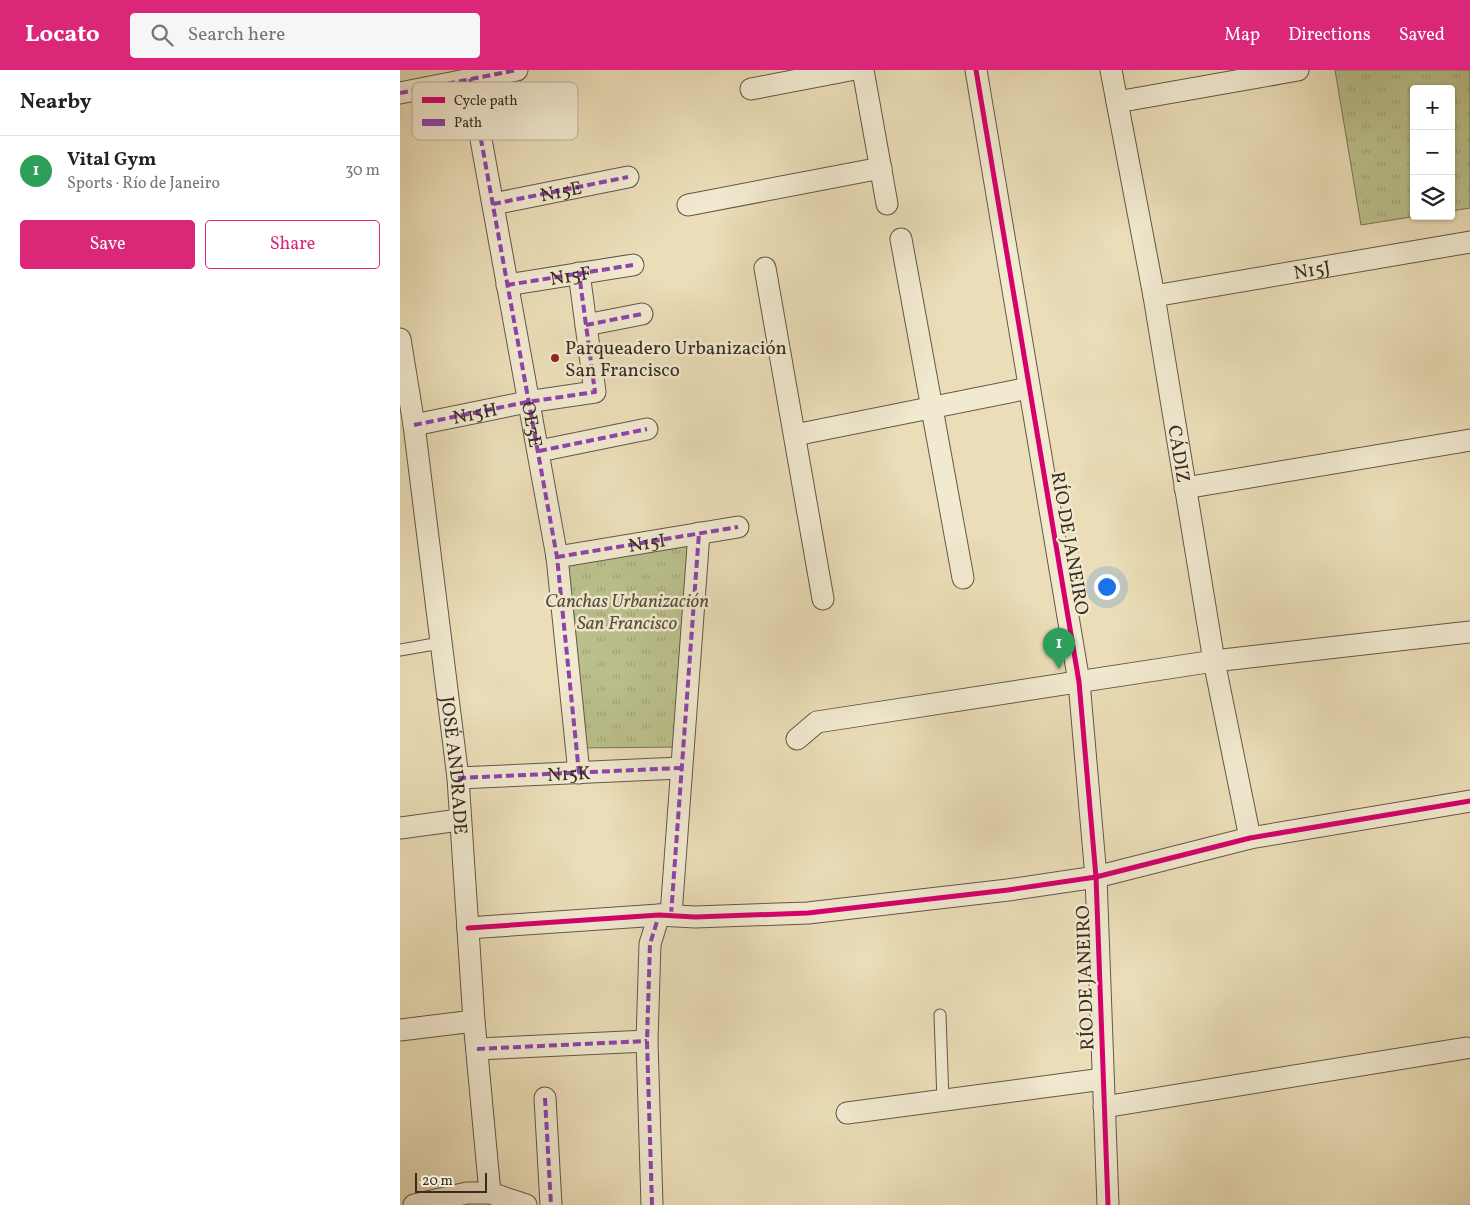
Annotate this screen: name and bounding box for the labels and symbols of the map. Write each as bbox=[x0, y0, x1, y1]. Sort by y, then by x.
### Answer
legend bbox=[412, 82, 578, 140]
text: Cycle path bbox=[454, 92, 518, 111]
text: Path bbox=[454, 114, 482, 133]
street label: N15E bbox=[538, 176, 584, 209]
street label: N15J bbox=[1292, 255, 1332, 287]
street label: N15F bbox=[548, 261, 593, 293]
place label: Parqueadero Urbanización San Francisco bbox=[565, 336, 787, 384]
marker: Parqueadero Urbanización San Francisco bbox=[549, 352, 561, 364]
street label: N15H bbox=[451, 397, 500, 432]
street label: OE3E bbox=[514, 399, 548, 450]
street label: CÁDIZ bbox=[1160, 423, 1196, 485]
street label: RÍO DE JANEIRO bbox=[1044, 470, 1094, 617]
street label: N15I bbox=[627, 528, 668, 560]
your location bbox=[1094, 574, 1120, 600]
park label: Canchas Urbanización San Francisco bbox=[545, 589, 709, 637]
pin: 1 bbox=[1043, 628, 1075, 669]
street label: JOSÉ ANDRADE bbox=[433, 695, 473, 835]
street label: N15K bbox=[547, 761, 591, 789]
street label: RÍO DE JANEIRO bbox=[1070, 905, 1102, 1051]
scale bar bbox=[415, 1170, 488, 1193]

